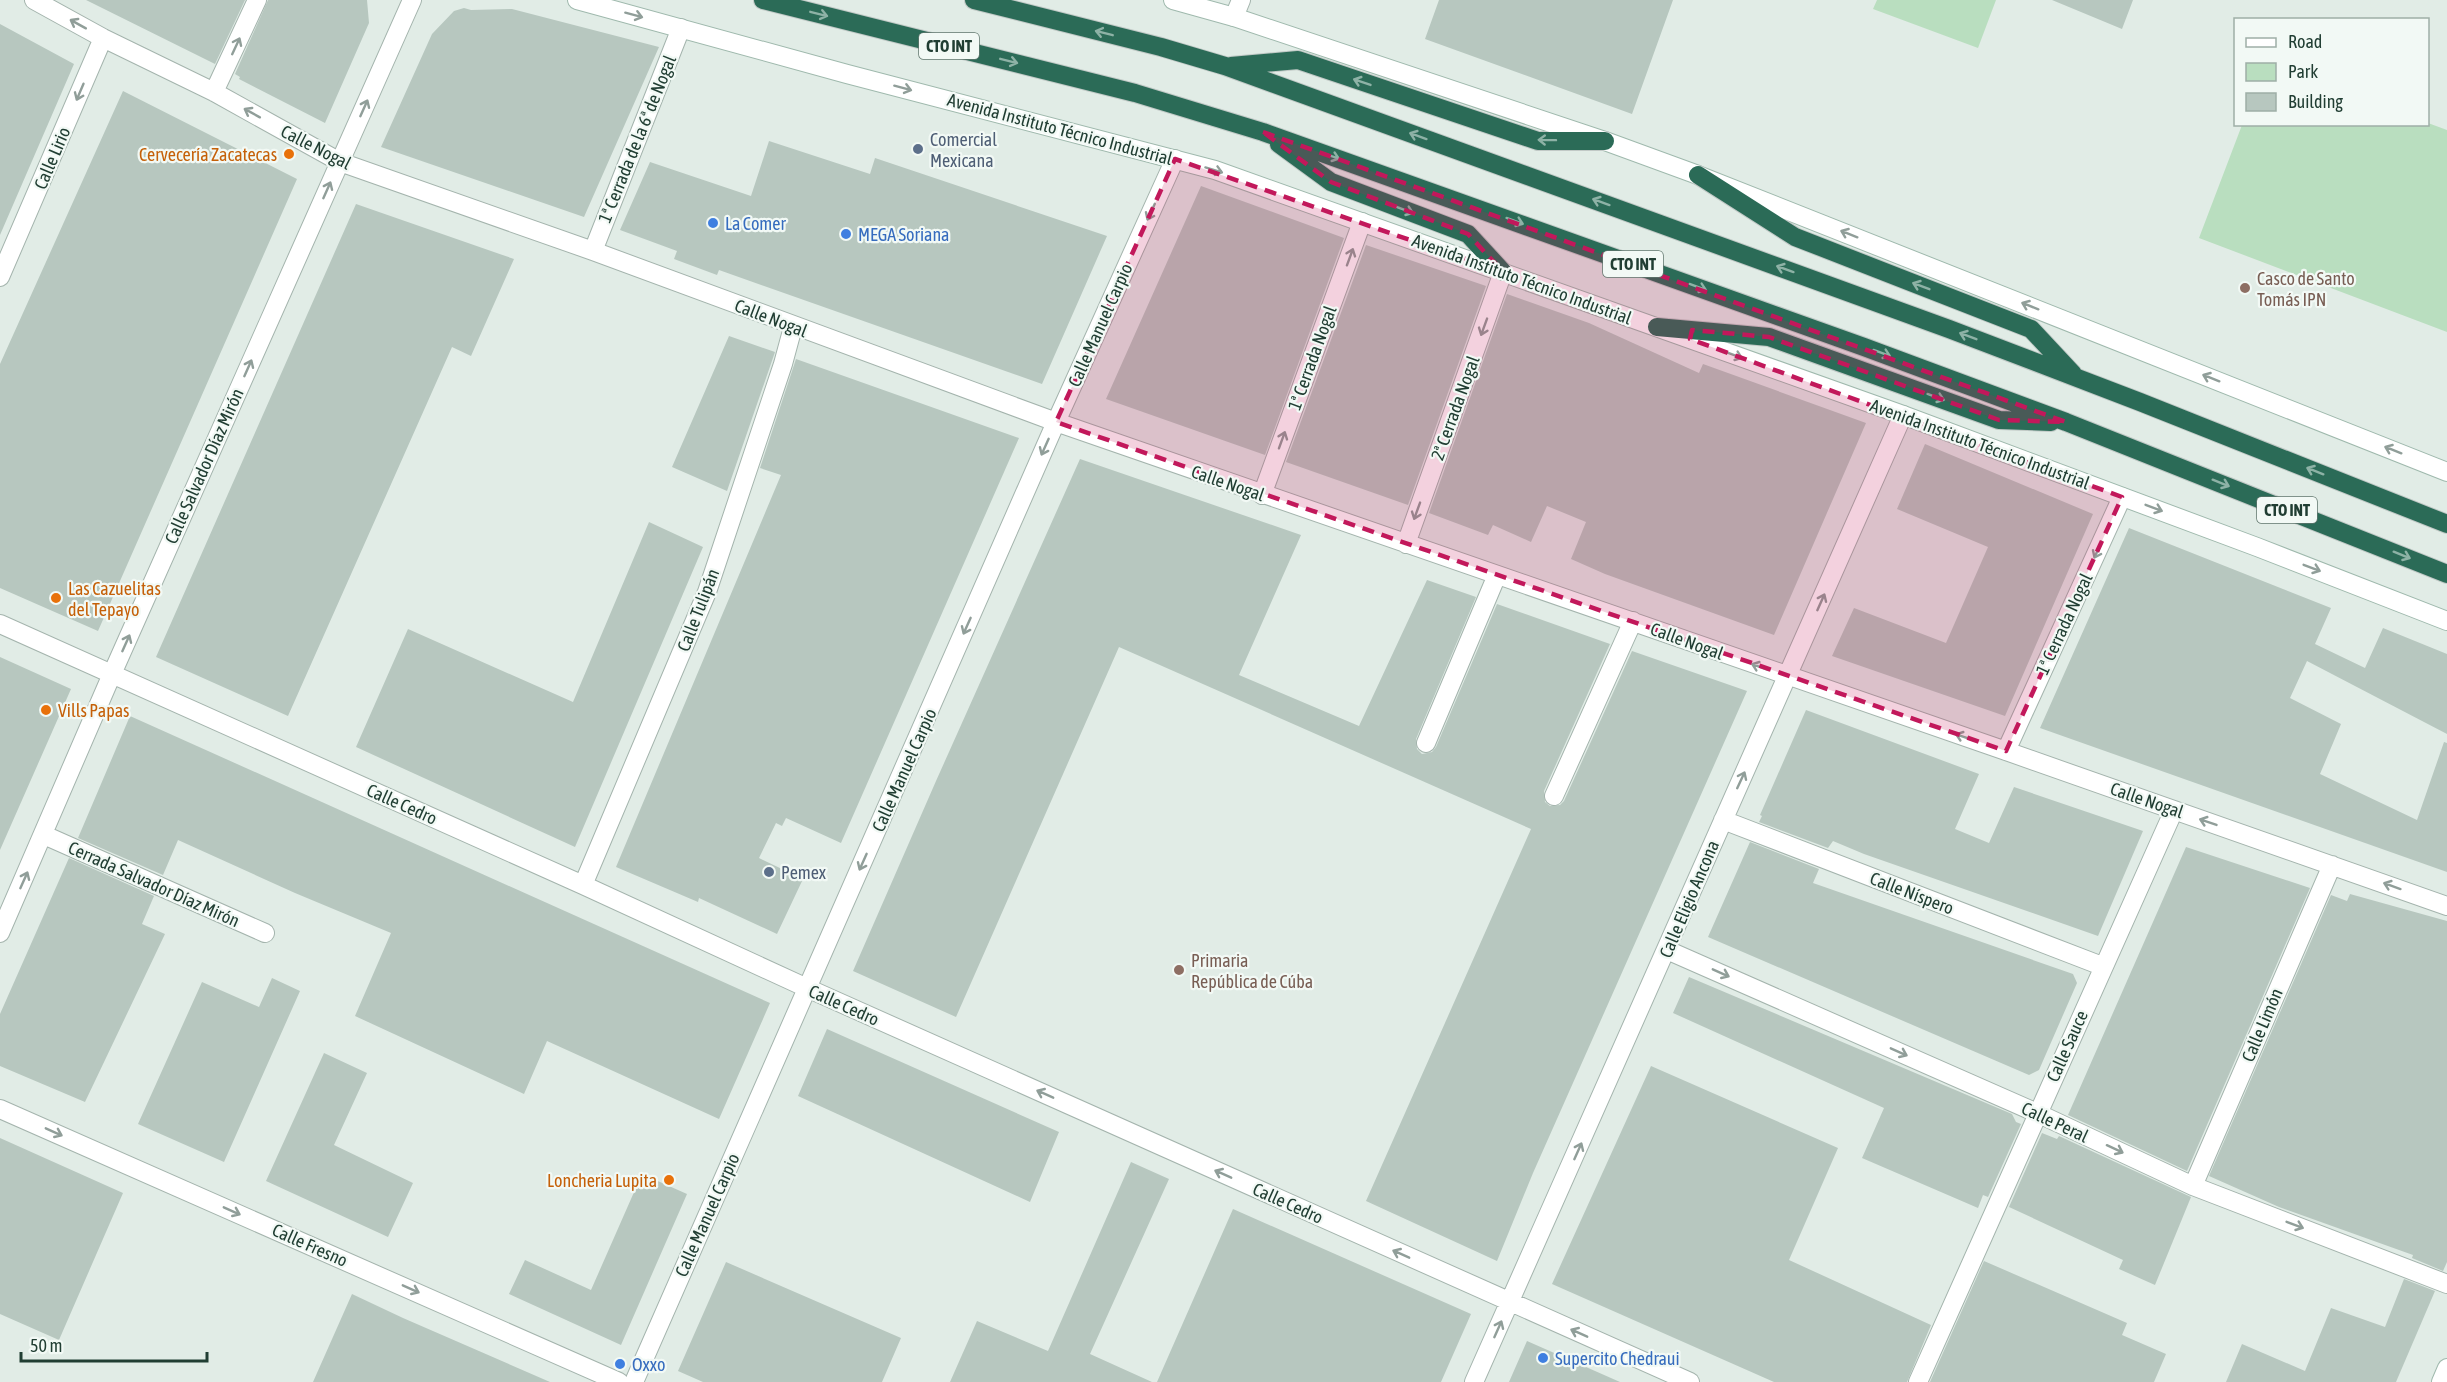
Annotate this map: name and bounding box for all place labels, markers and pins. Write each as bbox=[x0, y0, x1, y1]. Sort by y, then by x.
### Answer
place label: Comercial Mexicana bbox=[930, 129, 997, 171]
marker: Comercial Mexicana bbox=[911, 142, 925, 156]
place label: Cervecería Zacatecas bbox=[139, 144, 277, 165]
marker: Cervecería Zacatecas bbox=[282, 147, 296, 161]
place label: La Comer bbox=[725, 213, 786, 234]
marker: La Comer bbox=[706, 216, 720, 230]
place label: MEGA Soriana bbox=[858, 224, 950, 245]
marker: MEGA Soriana bbox=[839, 227, 853, 241]
place label: Casco de Santo Tomás IPN bbox=[2257, 268, 2355, 310]
marker: Casco de Santo Tomás IPN bbox=[2238, 281, 2252, 295]
place label: Las Cazuelitas del Tepayo bbox=[68, 578, 161, 620]
marker: Las Cazuelitas del Tepayo bbox=[49, 591, 63, 605]
place label: Vills Papas bbox=[58, 700, 129, 721]
marker: Vills Papas bbox=[39, 703, 53, 717]
place label: Pemex bbox=[781, 862, 826, 883]
marker: Pemex bbox=[762, 865, 776, 879]
place label: Primaria República de Cúba bbox=[1191, 950, 1313, 992]
marker: Primaria República de Cúba bbox=[1172, 963, 1186, 977]
place label: Loncheria Lupita bbox=[547, 1170, 657, 1191]
marker: Loncheria Lupita bbox=[662, 1173, 676, 1187]
place label: Supercito Chedraui bbox=[1555, 1348, 1680, 1369]
marker: Supercito Chedraui bbox=[1536, 1351, 1550, 1365]
place label: Oxxo bbox=[632, 1354, 665, 1375]
marker: Oxxo bbox=[613, 1357, 627, 1371]

